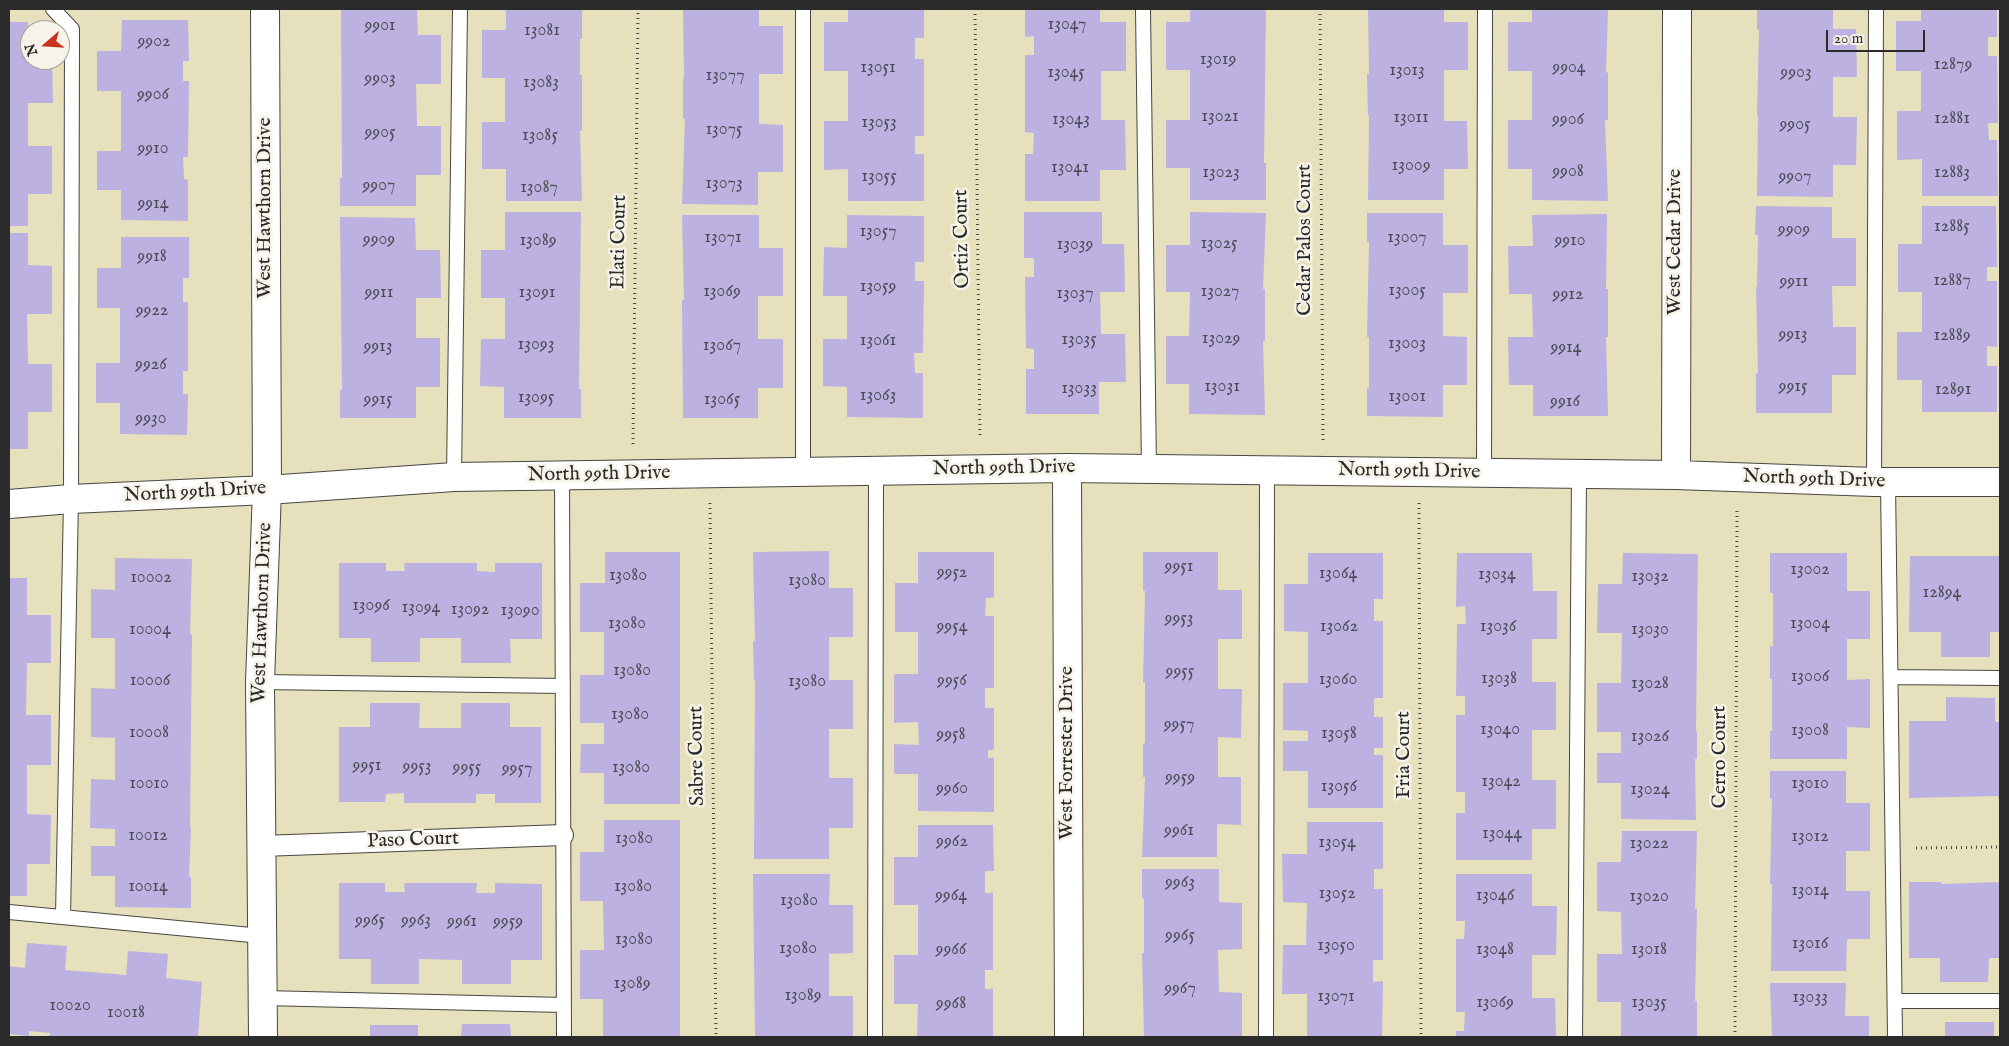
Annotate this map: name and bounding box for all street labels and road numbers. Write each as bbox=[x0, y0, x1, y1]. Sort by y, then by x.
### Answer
street label: West Hawthorn Drive bbox=[254, 117, 278, 299]
street label: Cedar Palos Court bbox=[1294, 164, 1318, 316]
street label: West Cedar Drive bbox=[1664, 169, 1688, 315]
street label: Ortiz Court bbox=[950, 189, 976, 289]
street label: Elati Court bbox=[607, 195, 633, 289]
street label: North 99th Drive bbox=[933, 456, 1075, 482]
street label: North 99th Drive bbox=[1338, 459, 1480, 485]
street label: North 99th Drive bbox=[528, 462, 670, 488]
street label: North 99th Drive bbox=[1742, 466, 1886, 494]
street label: North 99th Drive bbox=[123, 477, 267, 509]
street label: West Hawthorn Drive bbox=[248, 522, 278, 704]
street label: West Forrester Drive bbox=[1056, 666, 1080, 840]
street label: Sabre Court bbox=[685, 706, 711, 806]
street label: Cerro Court bbox=[1709, 706, 1733, 808]
street label: Fria Court bbox=[1393, 711, 1417, 799]
street label: Paso Court bbox=[367, 827, 459, 855]

